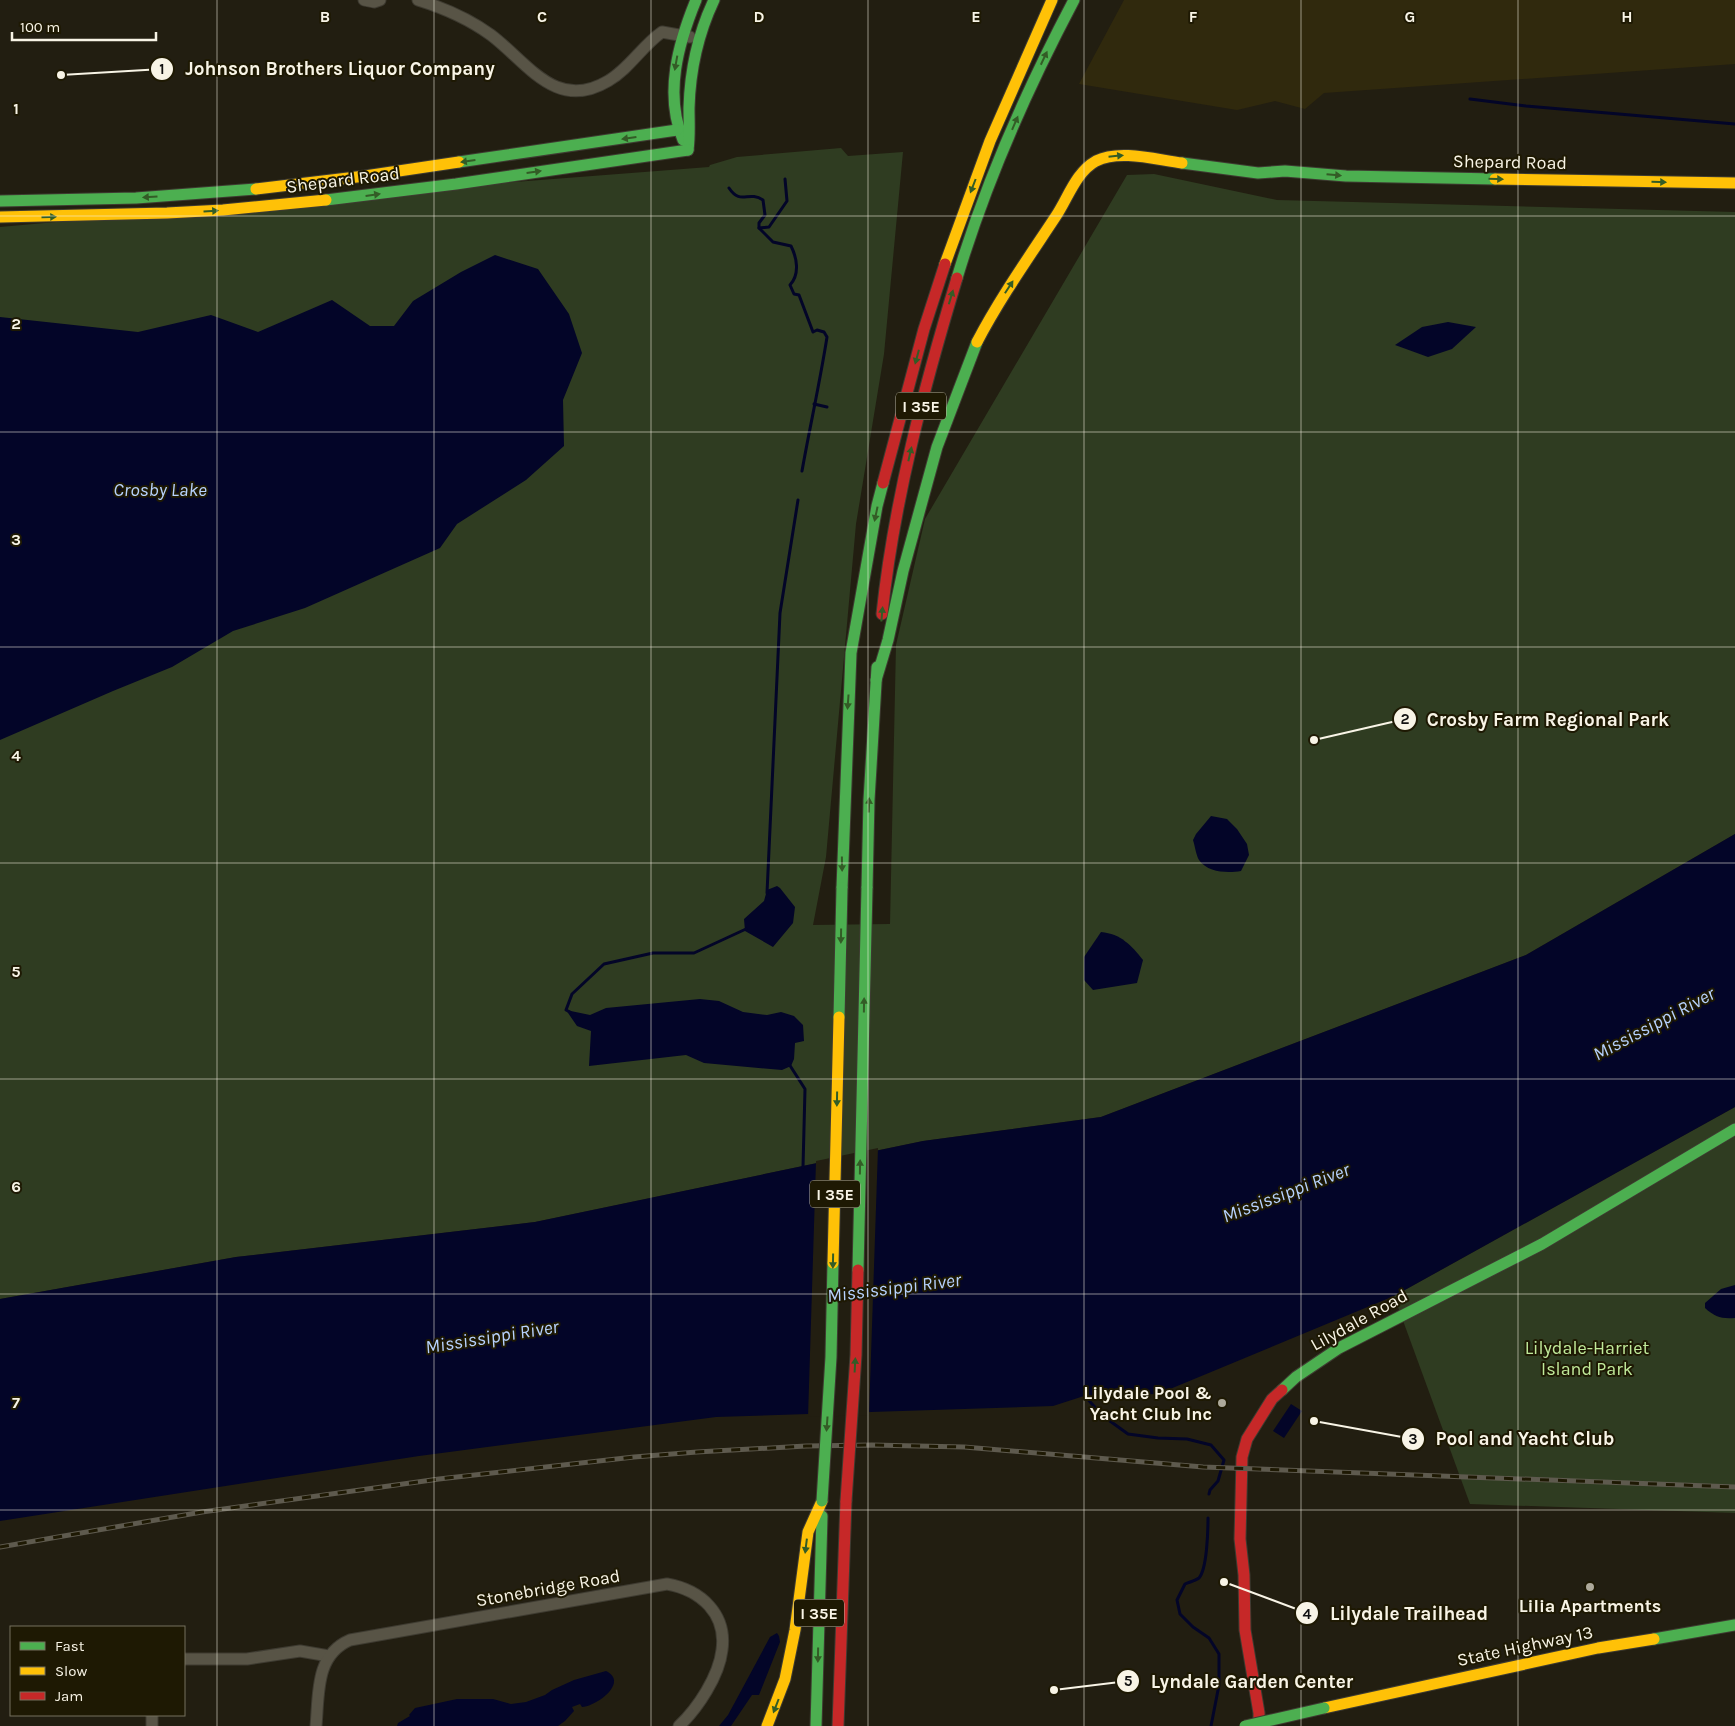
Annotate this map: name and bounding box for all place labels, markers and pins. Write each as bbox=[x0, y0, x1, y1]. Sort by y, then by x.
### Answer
callout: Johnson Brothers Liquor Company bbox=[150, 52, 504, 86]
callout: Crosby Farm Regional Park bbox=[1392, 702, 1680, 736]
place label: Lilydale Pool & Yacht Club Inc bbox=[1083, 1382, 1212, 1425]
marker: Lilydale Pool & Yacht Club Inc bbox=[1216, 1397, 1228, 1409]
callout: Pool and Yacht Club bbox=[1400, 1422, 1624, 1456]
marker: Lilia Apartments bbox=[1584, 1581, 1596, 1593]
place label: Lilia Apartments bbox=[1519, 1595, 1661, 1617]
callout: Lilydale Trailhead bbox=[1295, 1596, 1498, 1630]
callout: Lyndale Garden Center bbox=[1116, 1664, 1363, 1698]

